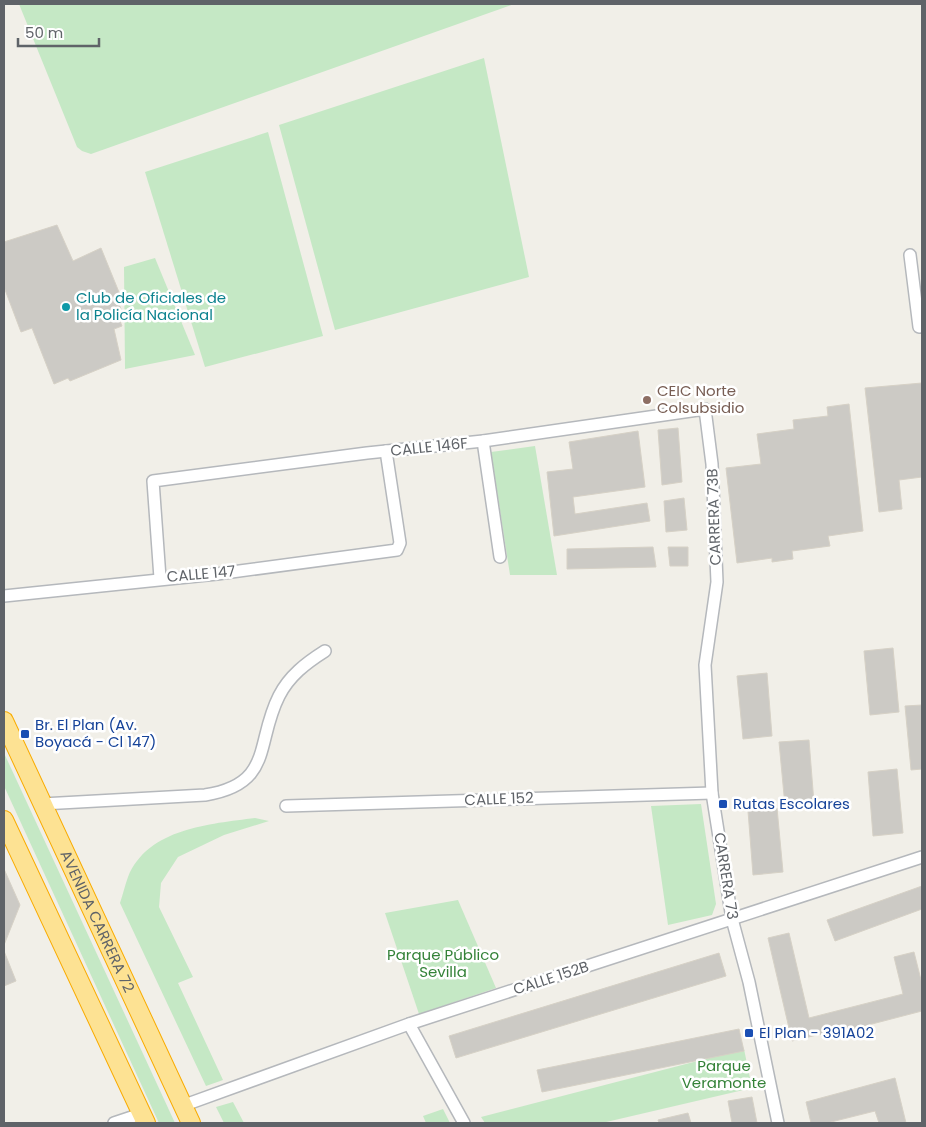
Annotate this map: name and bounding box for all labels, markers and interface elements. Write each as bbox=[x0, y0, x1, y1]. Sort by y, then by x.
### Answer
scale bar bbox=[18, 15, 99, 47]
text: 50 m bbox=[25, 22, 63, 43]
place label: Club de Oficiales de la Policía Nacional bbox=[76, 287, 226, 325]
marker: Club de Oficiales de la Policía Nacional bbox=[60, 301, 72, 313]
place label: CEIC Norte Colsubsidio bbox=[657, 380, 744, 418]
marker: CEIC Norte Colsubsidio bbox=[641, 394, 653, 406]
street label: CALLE 146F bbox=[389, 432, 469, 461]
street label: CARRERA 73B bbox=[701, 468, 726, 566]
street label: CALLE 147 bbox=[166, 560, 236, 587]
place label: Br. El Plan (Av. Boyacá - Cl 147) bbox=[35, 714, 156, 752]
marker: Br. El Plan (Av. Boyacá - Cl 147) bbox=[19, 728, 31, 740]
street label: CALLE 152 bbox=[464, 787, 534, 810]
place label: Rutas Escolares bbox=[733, 793, 850, 814]
marker: Rutas Escolares bbox=[717, 798, 729, 810]
street label: CARRERA 73 bbox=[709, 831, 744, 921]
street label: AVENIDA CARRERA 72 bbox=[56, 847, 140, 996]
park label: Parque Público Sevilla bbox=[387, 944, 499, 982]
street label: CALLE 152B bbox=[510, 955, 591, 1000]
place label: El Plan - 391A02 bbox=[759, 1022, 874, 1043]
marker: El Plan - 391A02 bbox=[743, 1027, 755, 1039]
park label: Parque Veramonte bbox=[682, 1055, 766, 1093]

